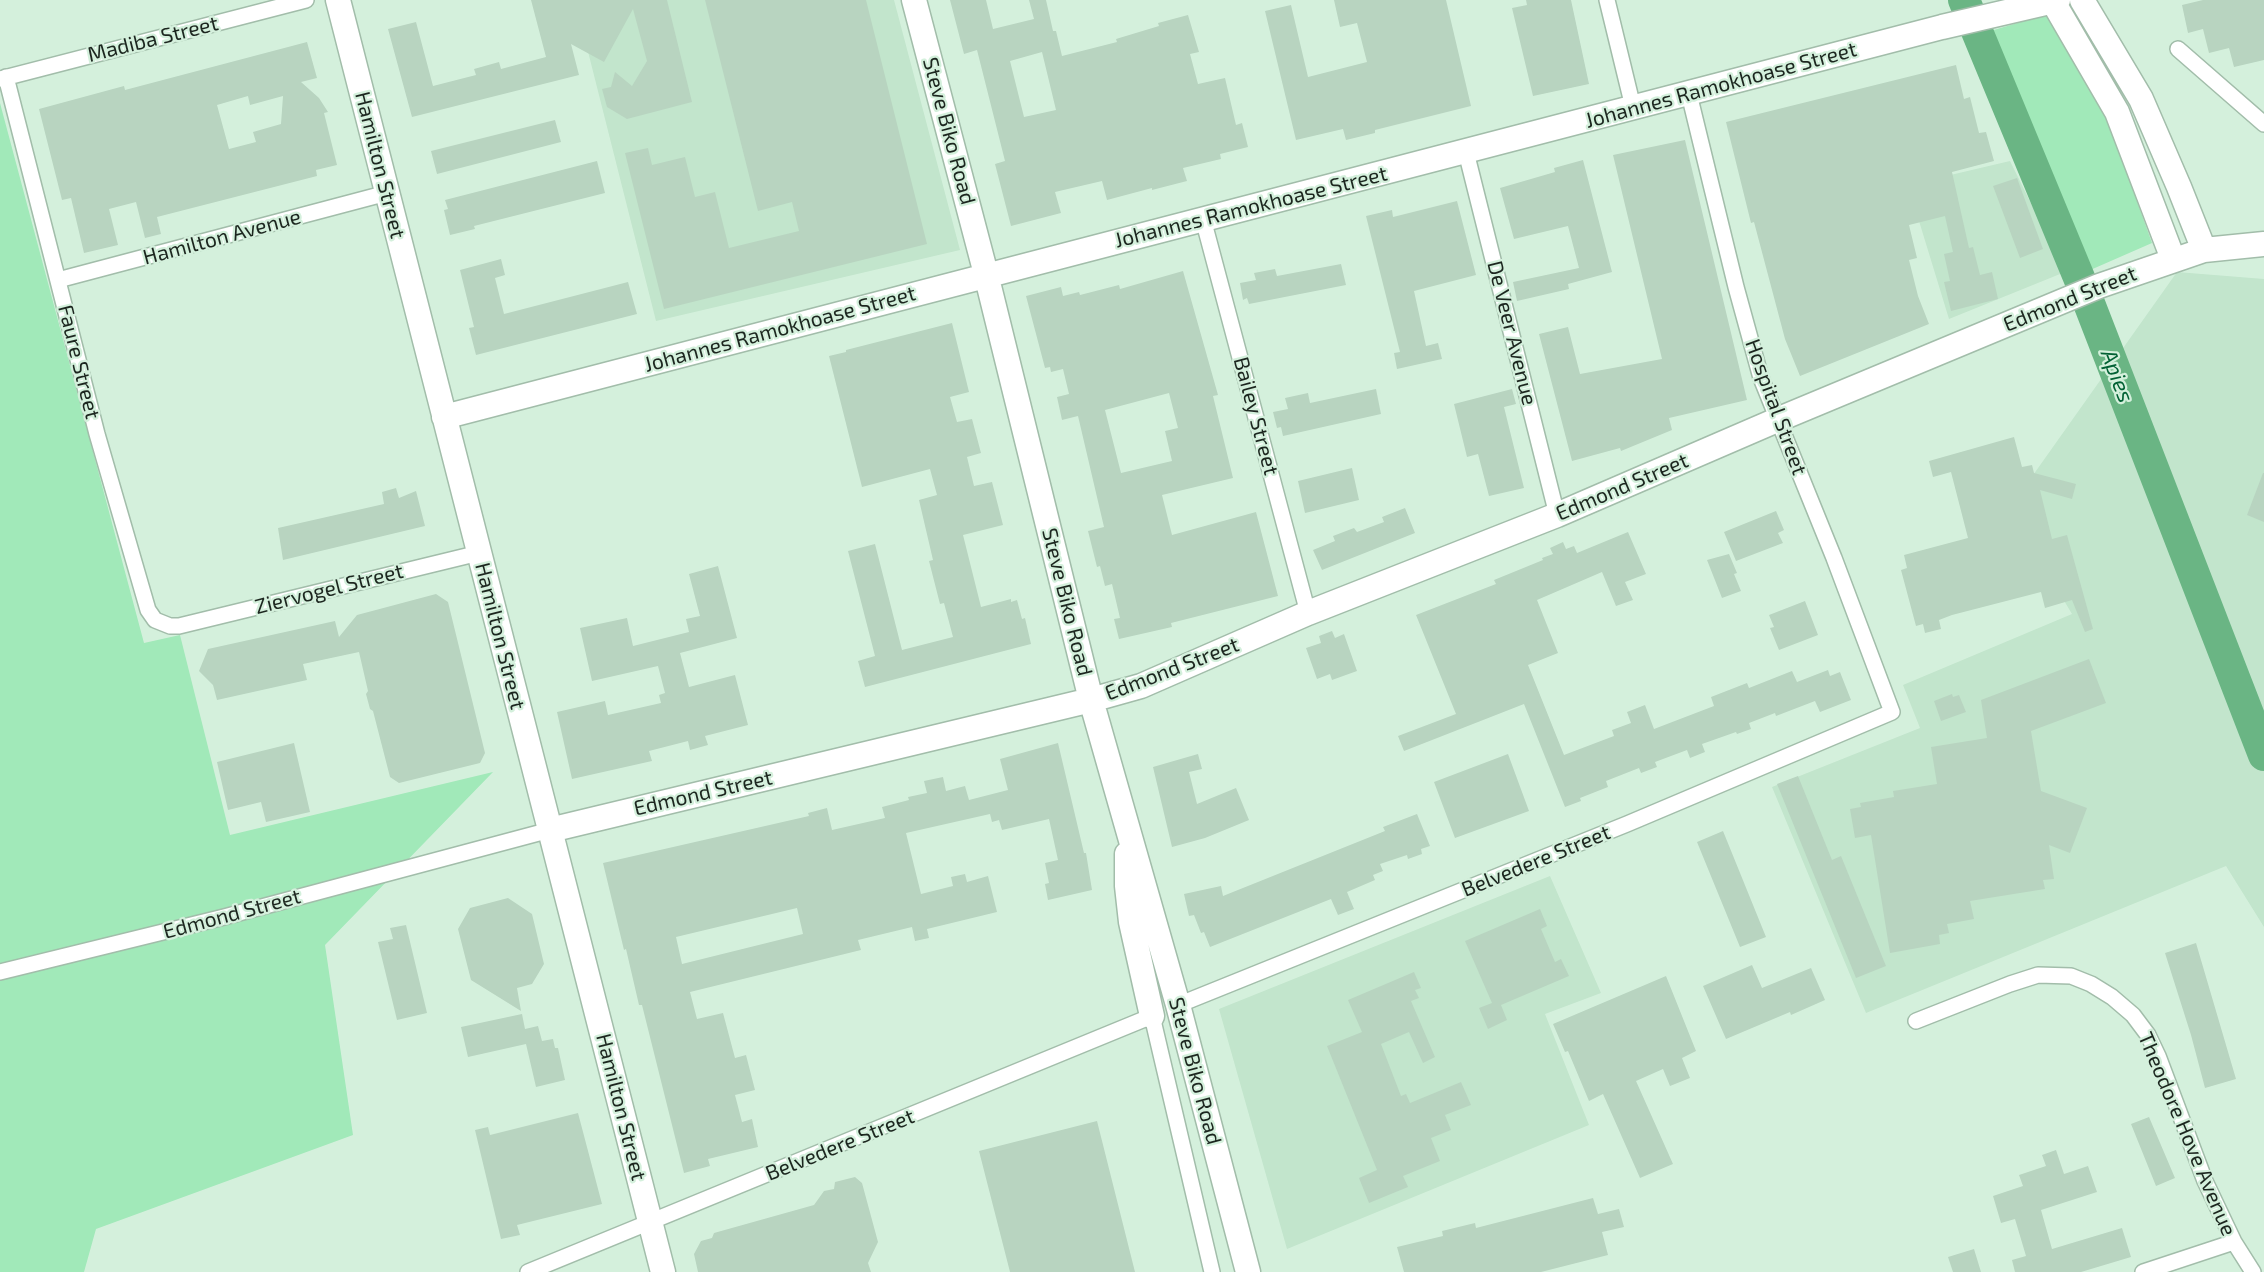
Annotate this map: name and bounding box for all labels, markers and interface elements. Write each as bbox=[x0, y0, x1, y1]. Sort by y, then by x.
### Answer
street label: Madiba Street bbox=[85, 11, 221, 67]
street label: Johannes Ramokhoase Street bbox=[1583, 37, 1859, 133]
street label: Steve Biko Road bbox=[917, 55, 981, 207]
street label: Hamilton Street bbox=[350, 89, 410, 241]
street label: Johannes Ramokhoase Street bbox=[1112, 161, 1390, 253]
street label: Hamilton Avenue bbox=[140, 204, 304, 270]
street label: De Veer Avenue bbox=[1482, 258, 1542, 408]
street label: Edmond Street bbox=[2000, 261, 2140, 337]
street label: Johannes Ramokhoase Street bbox=[642, 281, 918, 377]
street label: Faure Street bbox=[53, 302, 105, 422]
street label: Hospital Street bbox=[1740, 336, 1812, 478]
water label: Apies bbox=[2095, 346, 2139, 406]
street label: Bailey Street bbox=[1228, 354, 1284, 478]
street label: Edmond Street bbox=[1552, 448, 1692, 526]
street label: Steve Biko Road bbox=[1036, 525, 1098, 679]
street label: Ziervogel Street bbox=[252, 558, 406, 620]
street label: Hamilton Street bbox=[470, 560, 530, 712]
street label: Edmond Street bbox=[1101, 632, 1243, 706]
street label: Edmond Street bbox=[631, 765, 775, 821]
street label: Belvedere Street bbox=[1458, 820, 1614, 902]
street label: Edmond Street bbox=[160, 884, 304, 944]
street label: Steve Biko Road bbox=[1163, 995, 1227, 1147]
street label: Theodore Hove Avenue bbox=[2133, 1028, 2241, 1240]
street label: Hamilton Street bbox=[591, 1031, 651, 1183]
street label: Belvedere Street bbox=[762, 1104, 918, 1186]

